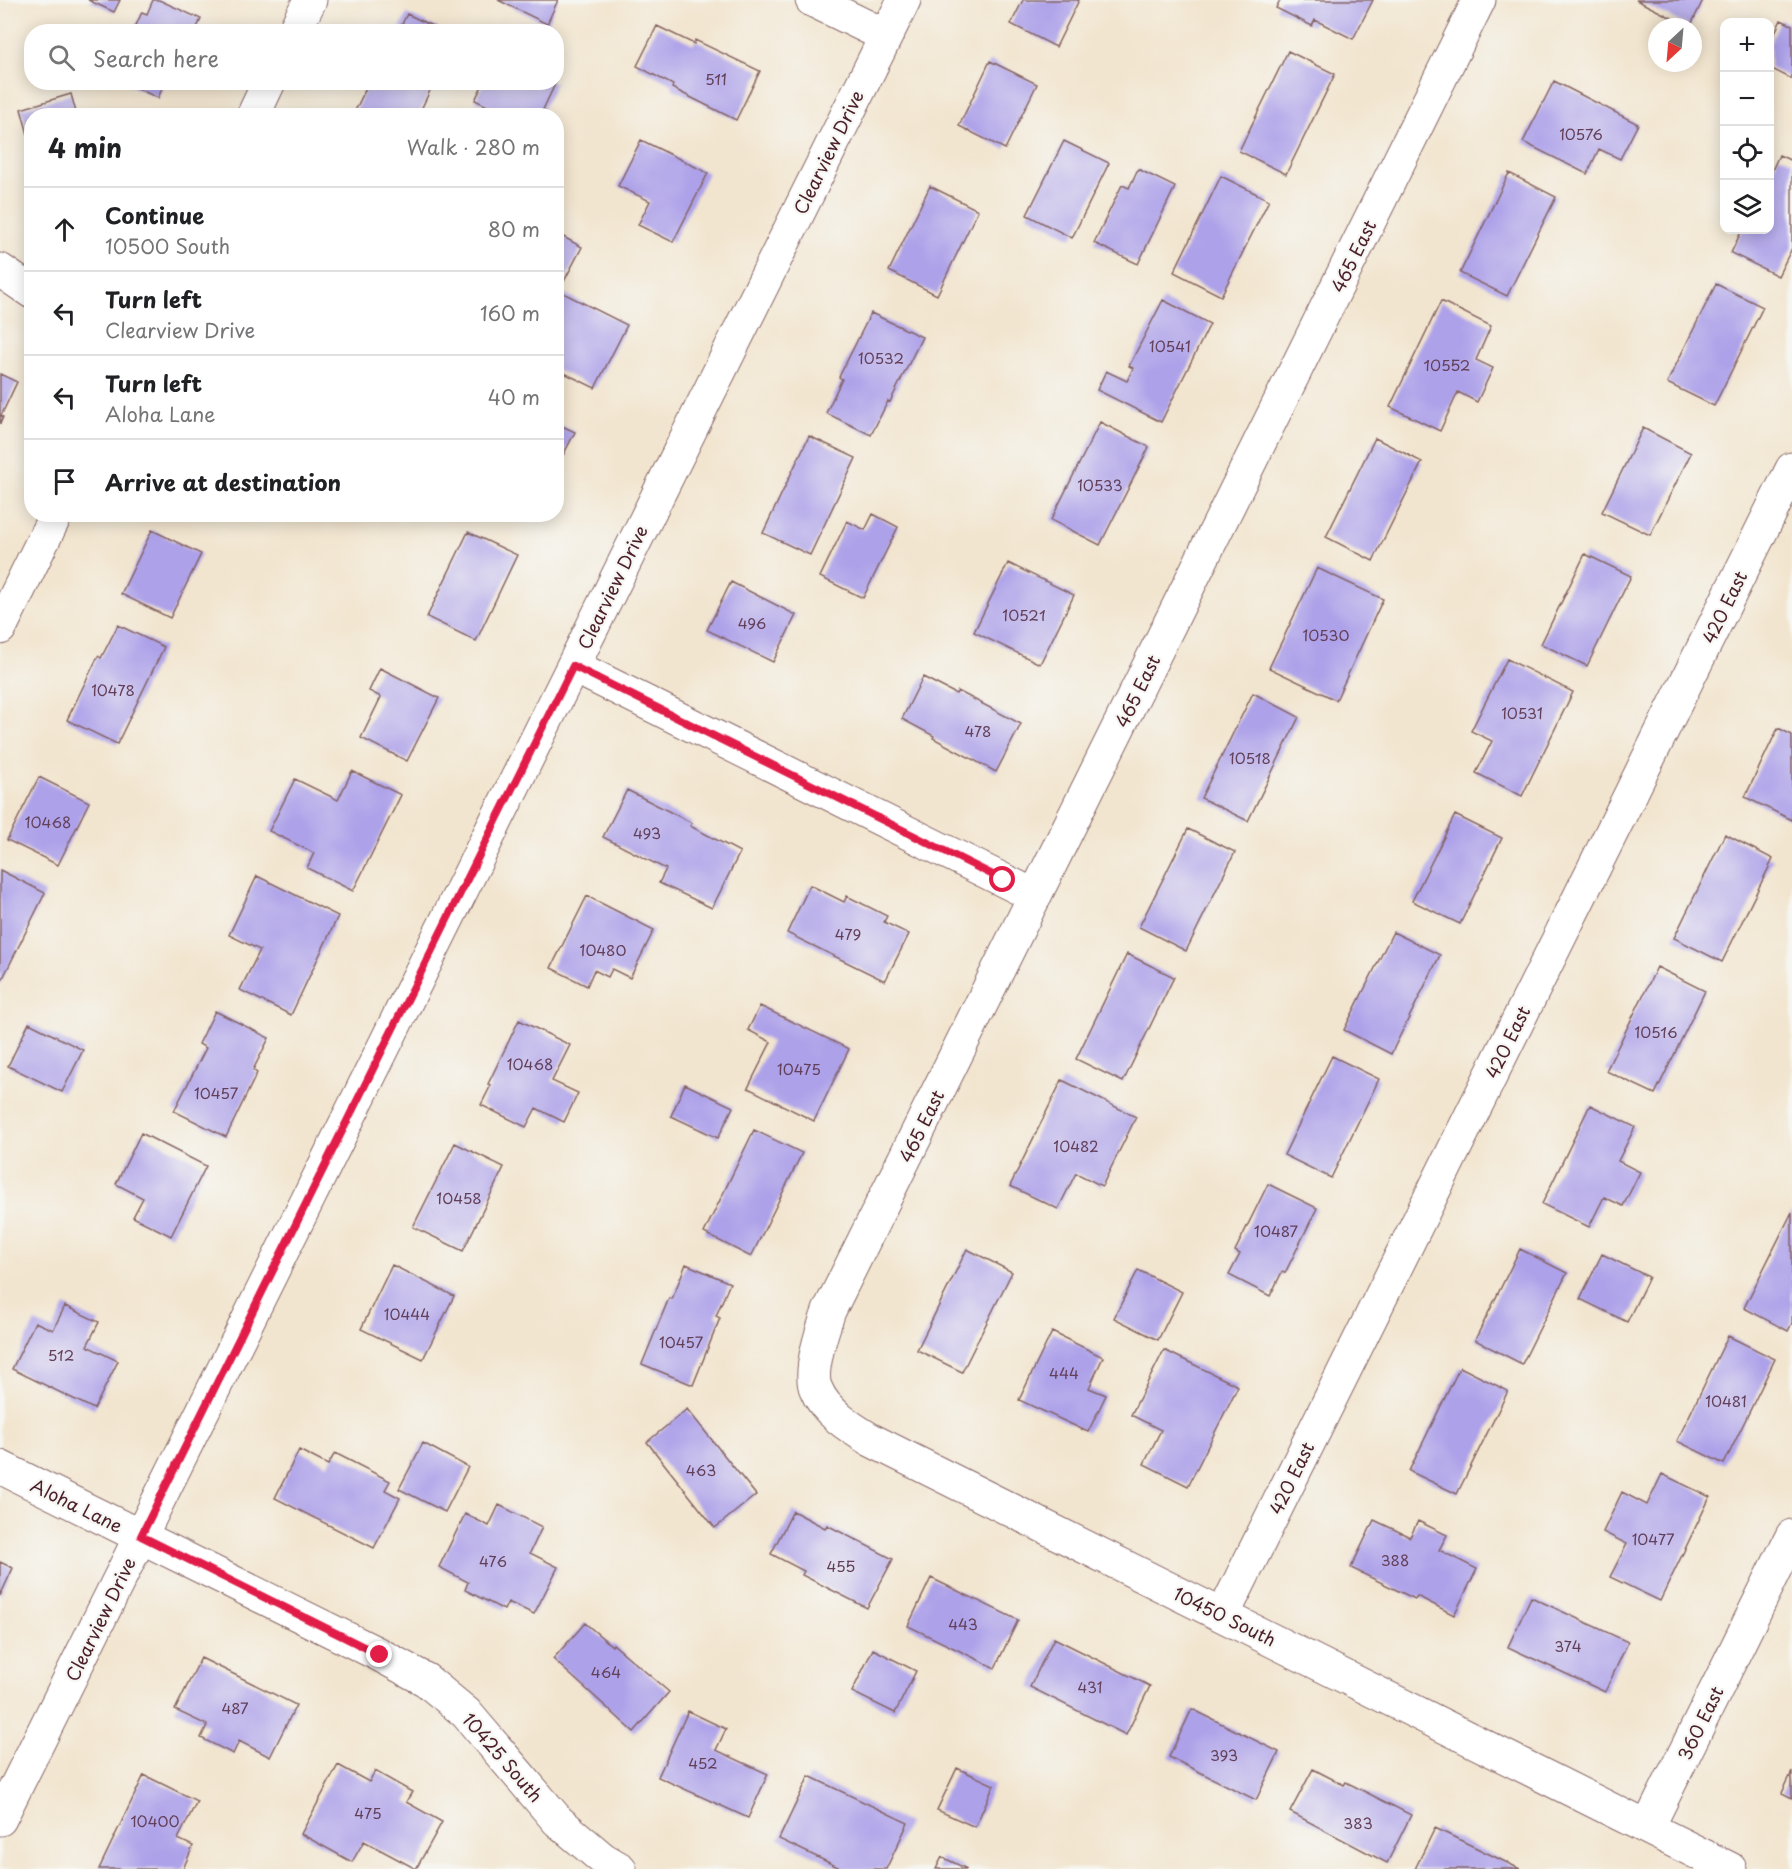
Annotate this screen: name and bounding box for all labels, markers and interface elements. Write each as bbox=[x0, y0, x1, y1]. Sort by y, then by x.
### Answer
north arrow bbox=[1648, 18, 1702, 72]
map controls bbox=[1720, 18, 1774, 234]
button: + bbox=[1720, 18, 1774, 72]
search box bbox=[24, 24, 564, 90]
icon: search bbox=[45, 41, 78, 74]
text: Search here bbox=[93, 41, 219, 74]
house number: 511 bbox=[705, 67, 727, 90]
button: − bbox=[1720, 72, 1774, 126]
street label: Clearview Drive bbox=[786, 85, 870, 219]
house number: 10576 bbox=[1559, 122, 1603, 145]
button: locate bbox=[1720, 126, 1774, 180]
text: 4 min bbox=[48, 128, 122, 167]
text: Walk · 280 m bbox=[407, 132, 540, 162]
button: layers bbox=[1720, 180, 1774, 234]
text: Continue bbox=[105, 198, 204, 231]
icon: ahead bbox=[48, 213, 81, 246]
text: 80 m bbox=[488, 214, 540, 244]
street label: 465 East bbox=[1324, 215, 1382, 297]
text: 10500 South bbox=[105, 231, 230, 261]
text: Turn left bbox=[105, 282, 202, 315]
icon: left bbox=[48, 297, 81, 330]
text: 160 m bbox=[480, 298, 540, 328]
text: Clearview Drive bbox=[105, 315, 255, 345]
house number: 10541 bbox=[1149, 334, 1191, 357]
house number: 10532 bbox=[858, 346, 904, 369]
house number: 10552 bbox=[1424, 353, 1470, 376]
text: Turn left bbox=[105, 366, 202, 399]
icon: left bbox=[48, 381, 81, 414]
text: 40 m bbox=[488, 382, 540, 412]
text: Aloha Lane bbox=[105, 399, 215, 429]
icon: arrive bbox=[48, 465, 81, 498]
text: Arrive at destination bbox=[105, 465, 341, 498]
house number: 10533 bbox=[1077, 473, 1123, 496]
street label: Clearview Drive bbox=[570, 520, 654, 654]
street label: 420 East bbox=[1695, 566, 1753, 648]
house number: 10521 bbox=[1002, 603, 1046, 626]
house number: 496 bbox=[738, 611, 766, 634]
house number: 10530 bbox=[1303, 623, 1349, 646]
street label: 465 East bbox=[1108, 650, 1166, 732]
house number: 10478 bbox=[91, 678, 135, 701]
house number: 10531 bbox=[1501, 701, 1543, 724]
house number: 478 bbox=[964, 719, 992, 742]
house number: 10518 bbox=[1229, 746, 1271, 769]
house number: 10468 bbox=[25, 810, 71, 833]
house number: 493 bbox=[633, 821, 661, 844]
route start bbox=[989, 866, 1015, 892]
house number: 479 bbox=[835, 922, 861, 945]
house number: 10480 bbox=[580, 938, 626, 961]
street label: 420 East bbox=[1478, 1001, 1536, 1083]
house number: 10516 bbox=[1634, 1020, 1678, 1043]
house number: 10468 bbox=[507, 1052, 553, 1075]
house number: 10475 bbox=[777, 1057, 821, 1080]
house number: 10457 bbox=[194, 1081, 239, 1104]
street label: 465 East bbox=[892, 1085, 950, 1167]
house number: 10482 bbox=[1053, 1134, 1099, 1157]
house number: 10458 bbox=[436, 1186, 482, 1209]
house number: 10487 bbox=[1254, 1219, 1298, 1242]
house number: 10444 bbox=[384, 1302, 430, 1325]
house number: 10457 bbox=[659, 1330, 704, 1353]
house number: 512 bbox=[48, 1343, 74, 1366]
house number: 444 bbox=[1049, 1361, 1079, 1384]
house number: 10481 bbox=[1705, 1389, 1747, 1412]
street label: 420 East bbox=[1262, 1437, 1320, 1519]
house number: 463 bbox=[686, 1458, 716, 1481]
street label: Aloha Lane bbox=[26, 1471, 128, 1539]
house number: 10477 bbox=[1632, 1527, 1675, 1550]
house number: 388 bbox=[1381, 1548, 1409, 1571]
house number: 476 bbox=[479, 1549, 507, 1572]
street label: Clearview Drive bbox=[58, 1552, 142, 1686]
house number: 455 bbox=[827, 1554, 855, 1577]
street label: 10450 South bbox=[1169, 1579, 1281, 1653]
house number: 443 bbox=[948, 1612, 978, 1635]
house number: 374 bbox=[1554, 1634, 1582, 1657]
route end bbox=[366, 1641, 392, 1667]
house number: 464 bbox=[591, 1660, 621, 1683]
house number: 431 bbox=[1077, 1675, 1103, 1698]
street label: 360 East bbox=[1670, 1681, 1730, 1765]
house number: 487 bbox=[222, 1696, 249, 1719]
street label: 10425 South bbox=[457, 1706, 549, 1808]
house number: 393 bbox=[1210, 1743, 1238, 1766]
house number: 452 bbox=[688, 1751, 718, 1774]
house number: 475 bbox=[354, 1801, 382, 1824]
house number: 10400 bbox=[130, 1809, 180, 1832]
house number: 383 bbox=[1343, 1811, 1373, 1834]

